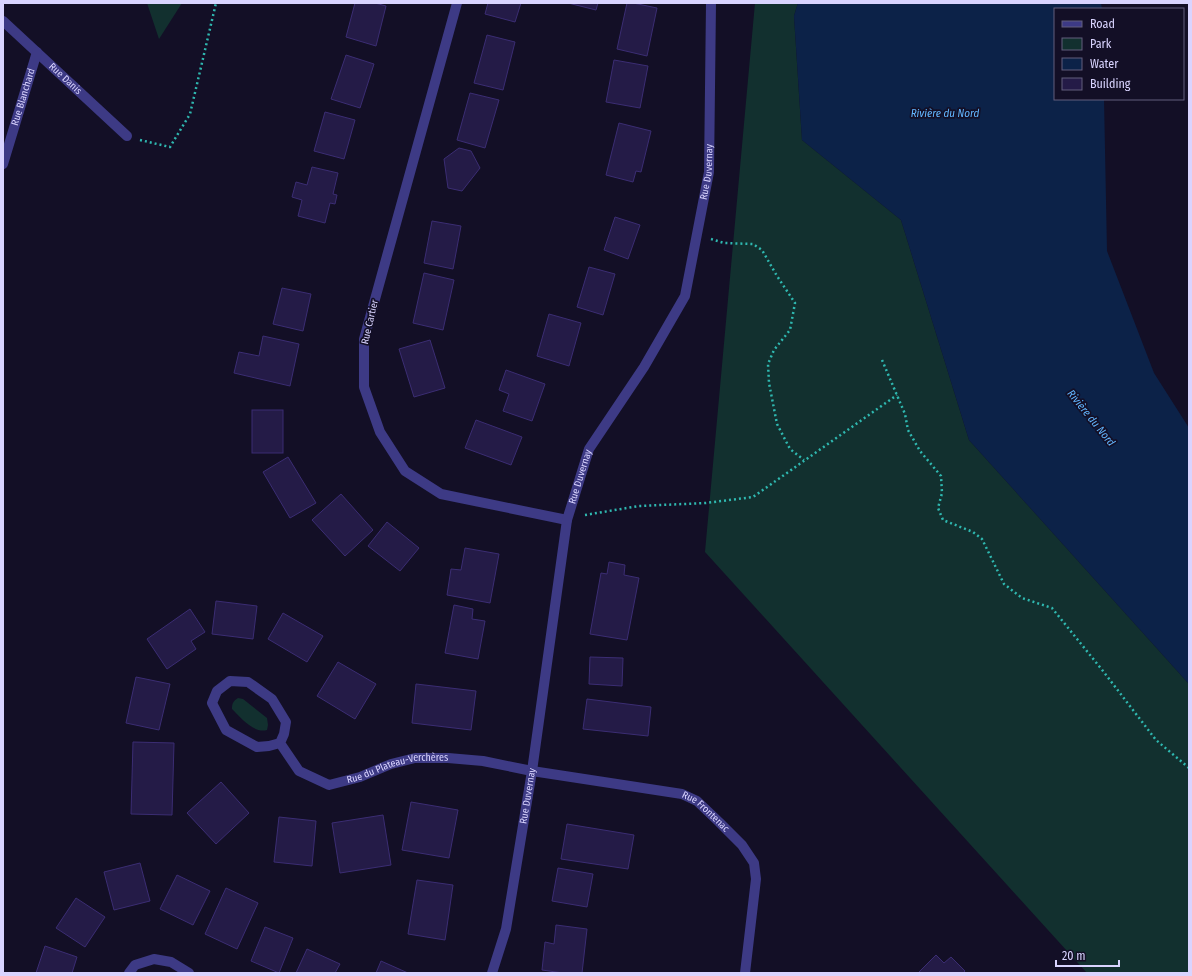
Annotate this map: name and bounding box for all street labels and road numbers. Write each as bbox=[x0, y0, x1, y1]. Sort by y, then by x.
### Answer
street label: Rue Danis bbox=[46, 61, 84, 97]
street label: Rue Blanchard bbox=[9, 67, 38, 127]
street label: Rue Duvernay bbox=[698, 143, 715, 201]
street label: Rue Cartier bbox=[359, 298, 381, 346]
street label: Rue Duvernay bbox=[566, 448, 595, 505]
street label: Rue du Plateau-Verchères bbox=[345, 752, 448, 786]
street label: Rue Duvernay bbox=[517, 767, 538, 825]
street label: Rue Frontenac bbox=[680, 789, 732, 835]

